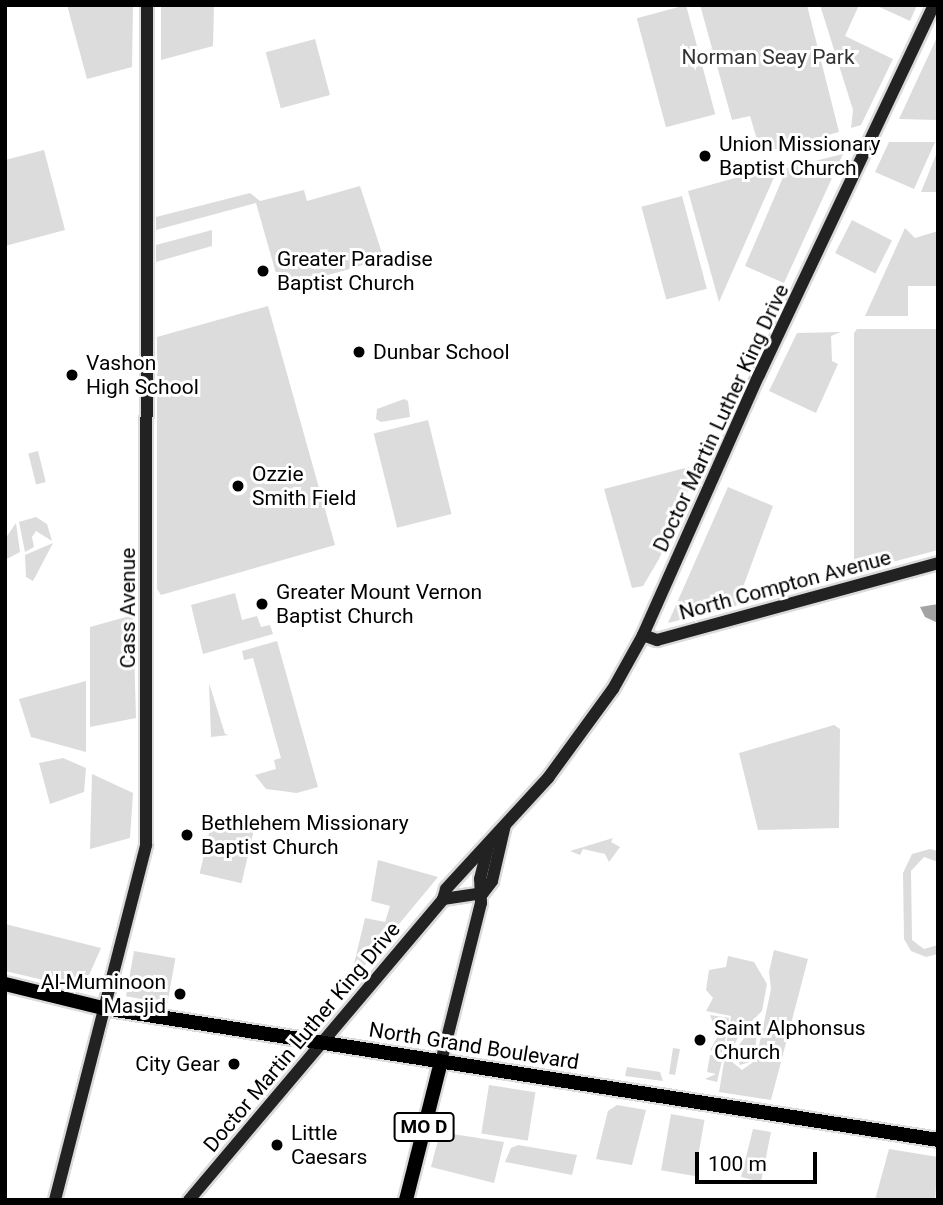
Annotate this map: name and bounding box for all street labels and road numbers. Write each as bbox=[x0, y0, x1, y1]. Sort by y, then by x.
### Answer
street label: Doctor Martin Luther King Drive bbox=[648, 280, 794, 556]
street label: North Compton Avenue bbox=[676, 545, 894, 625]
street label: Cass Avenue bbox=[115, 548, 141, 668]
street label: Doctor Martin Luther King Drive bbox=[198, 917, 406, 1157]
street label: North Grand Boulevard bbox=[367, 1017, 581, 1075]
road number: MO D bbox=[392, 1112, 456, 1142]

